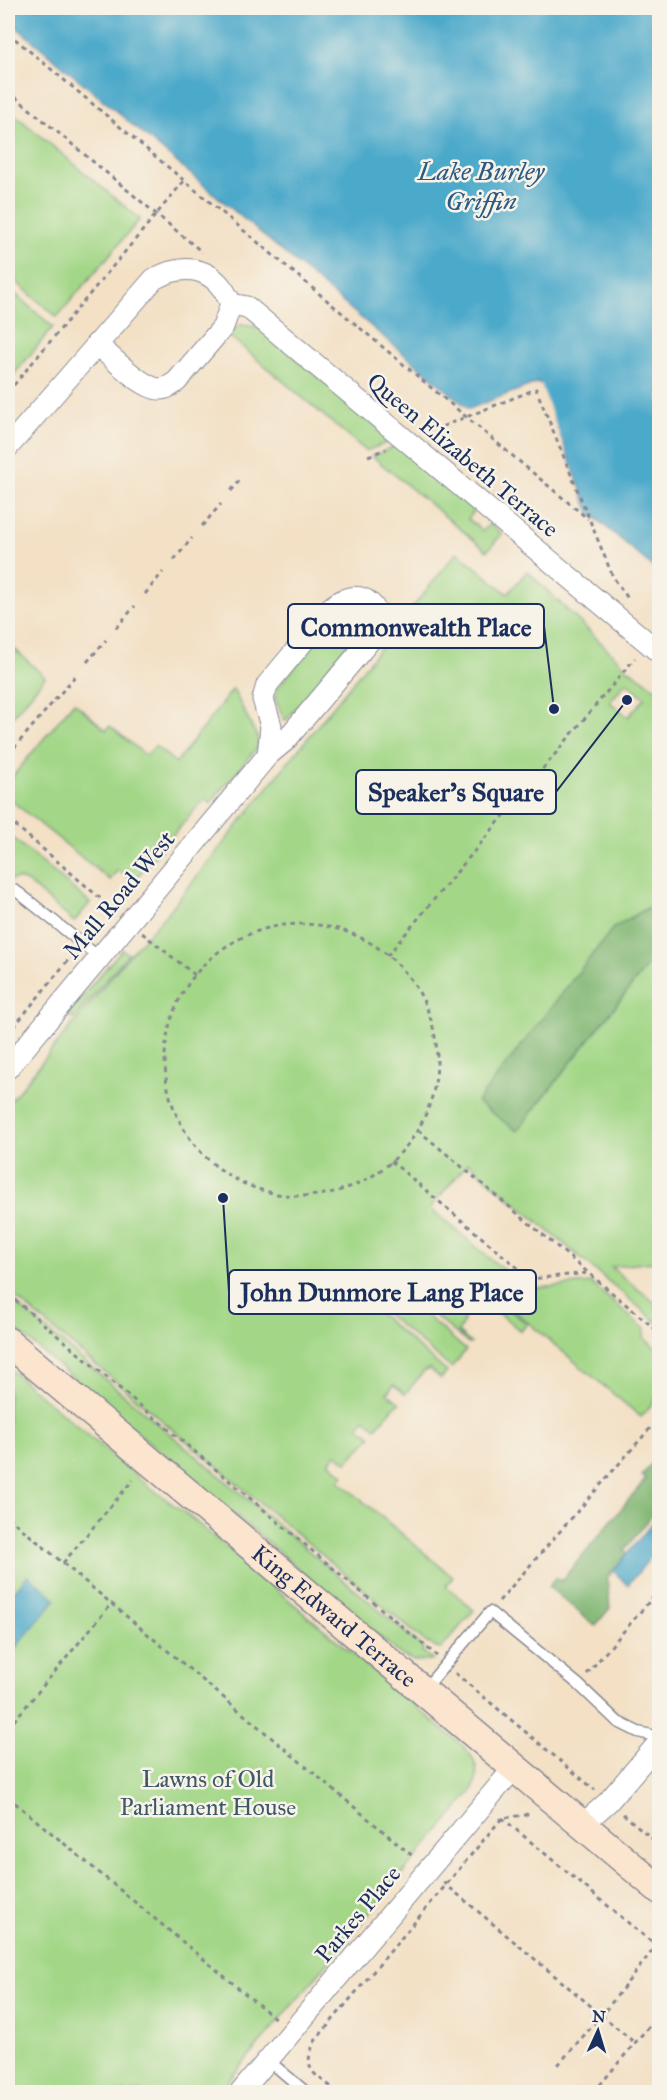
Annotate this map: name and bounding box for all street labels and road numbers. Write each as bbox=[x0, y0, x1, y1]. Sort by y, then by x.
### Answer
street label: Queen Elizabeth Terrace bbox=[361, 366, 565, 544]
street label: Mall Road West bbox=[57, 824, 182, 965]
street label: King Edward Terrace bbox=[245, 1538, 423, 1694]
street label: Parkes Place bbox=[309, 1859, 407, 1969]

